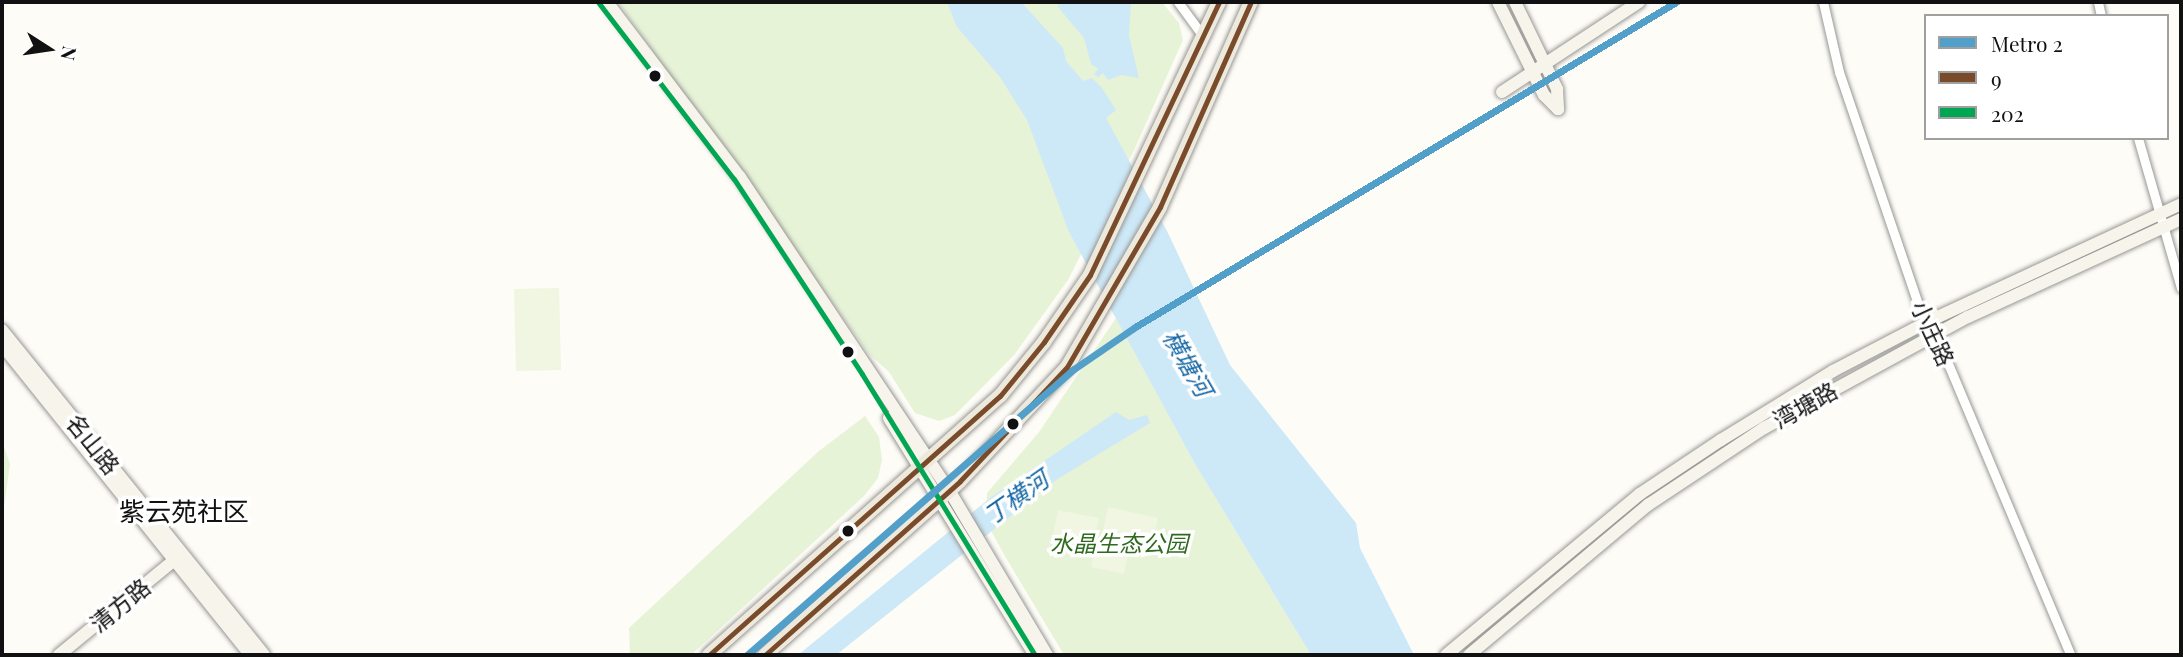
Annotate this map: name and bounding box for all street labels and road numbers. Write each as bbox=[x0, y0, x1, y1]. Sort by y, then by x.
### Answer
street label: 小庄路 bbox=[1906, 296, 1960, 370]
street label: 湾塘路 bbox=[1768, 376, 1842, 434]
street label: 名山路 bbox=[61, 409, 125, 479]
street label: 清方路 bbox=[85, 573, 155, 637]

